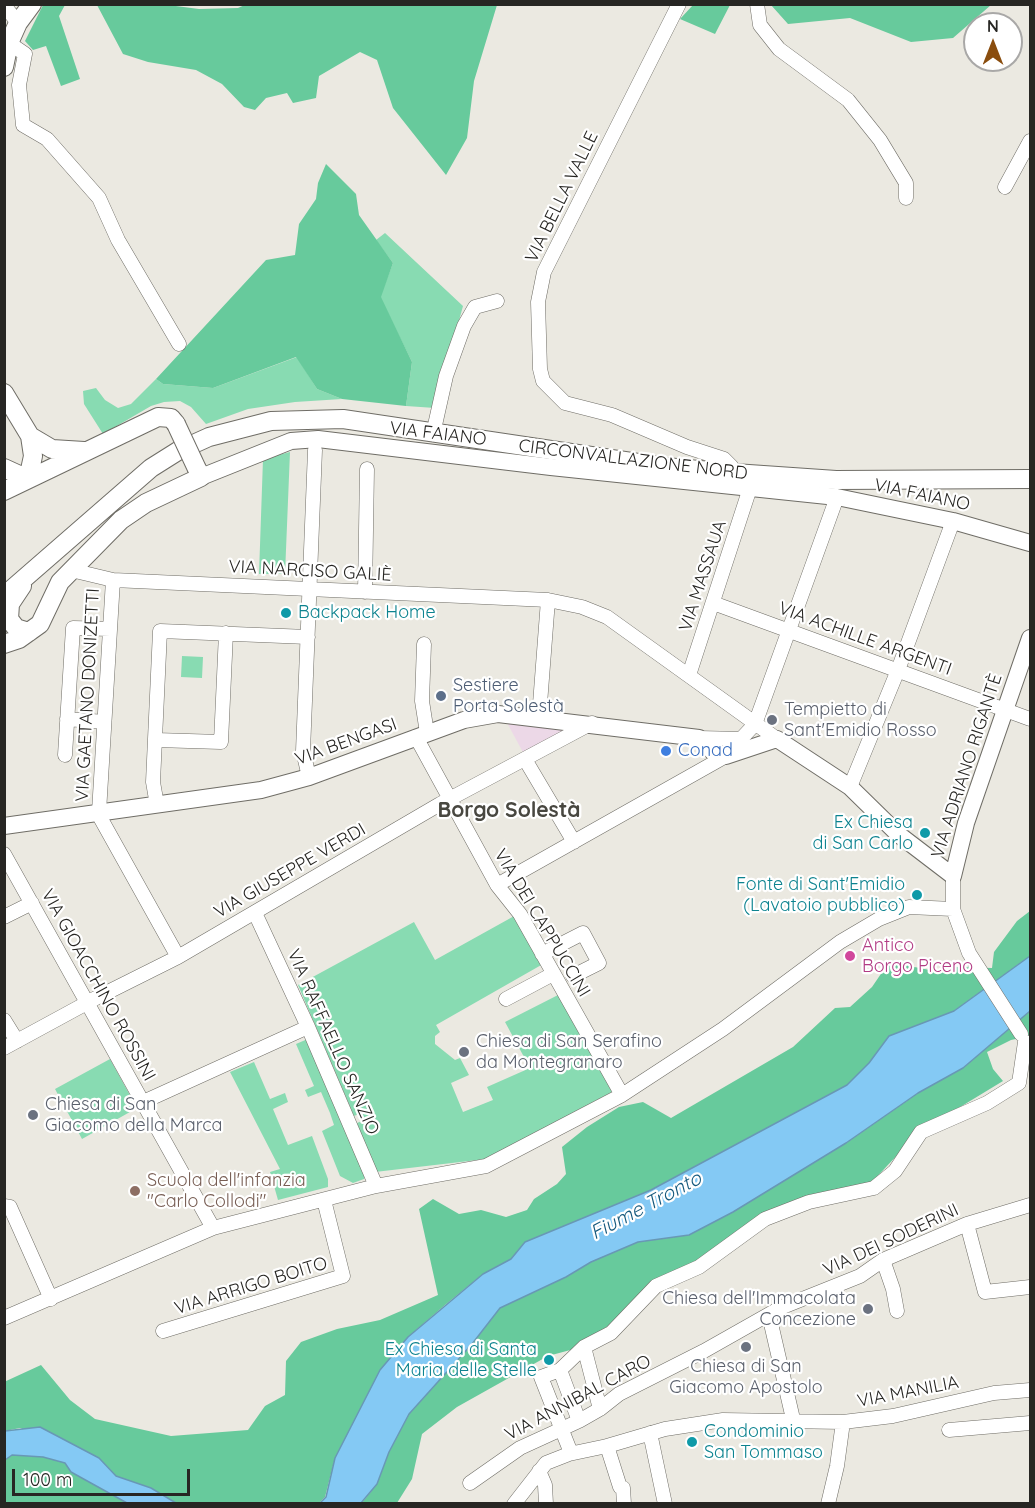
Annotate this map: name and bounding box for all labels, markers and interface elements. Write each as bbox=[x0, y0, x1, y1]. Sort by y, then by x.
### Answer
north arrow bbox=[963, 12, 1023, 72]
text: N bbox=[987, 16, 999, 36]
street label: VIA BELLA VALLE bbox=[521, 128, 603, 266]
street label: VIA FAIANO bbox=[388, 417, 488, 451]
street label: CIRCONVALLAZIONE NORD bbox=[517, 435, 749, 485]
street label: VIA FAIANO bbox=[872, 474, 972, 516]
street label: VIA MASSAUA bbox=[675, 518, 731, 634]
street label: VIA NARCISO GALIÈ bbox=[228, 556, 392, 586]
street label: VIA GAETANO DONIZETTI bbox=[72, 588, 104, 802]
street label: VIA ACHILLE ARGENTI bbox=[775, 598, 955, 680]
place label: Backpack Home bbox=[298, 602, 436, 624]
marker: Backpack Home bbox=[279, 606, 293, 620]
street label: VIA ADRIANO RIGANTÈ bbox=[927, 671, 1007, 861]
place label: Sestiere Porta Solestà bbox=[453, 675, 564, 718]
marker: Sestiere Porta Solestà bbox=[434, 689, 448, 703]
place label: Tempietto di Sant'Emidio Rosso bbox=[784, 699, 937, 742]
marker: Tempietto di Sant'Emidio Rosso bbox=[765, 713, 779, 727]
street label: VIA BENGASI bbox=[292, 714, 400, 770]
place label: Conad bbox=[678, 740, 733, 762]
marker: Conad bbox=[659, 744, 673, 758]
district label: Borgo Solestà bbox=[438, 798, 580, 824]
place label: Ex Chiesa di San Carlo bbox=[813, 812, 913, 854]
street label: VIA GIUSEPPE VERDI bbox=[210, 819, 370, 923]
marker: Ex Chiesa di San Carlo bbox=[918, 826, 932, 840]
street label: VIA DEI CAPPUCCINI bbox=[489, 845, 595, 1001]
place label: Fonte di Sant'Emidio (Lavatoio pubblico) bbox=[736, 874, 905, 916]
street label: VIA GIOACCHINO ROSSINI bbox=[36, 885, 160, 1085]
marker: Fonte di Sant'Emidio (Lavatoio pubblico) bbox=[910, 888, 924, 902]
place label: Antico Borgo Piceno bbox=[862, 935, 973, 978]
street label: VIA RAFFAELLO SANZIO bbox=[282, 946, 384, 1138]
marker: Antico Borgo Piceno bbox=[843, 949, 857, 963]
place label: Chiesa di San Serafino da Montegranaro bbox=[476, 1031, 662, 1074]
marker: Chiesa di San Serafino da Montegranaro bbox=[457, 1045, 471, 1059]
place label: Chiesa di San Giacomo della Marca bbox=[45, 1094, 222, 1136]
marker: Chiesa di San Giacomo della Marca bbox=[26, 1108, 40, 1122]
water label: Fiume Tronto bbox=[586, 1167, 706, 1245]
place label: Scuola dell'infanzia "Carlo Collodi" bbox=[147, 1170, 306, 1212]
marker: Scuola dell'infanzia "Carlo Collodi" bbox=[128, 1184, 142, 1198]
street label: VIA DEI SODERINI bbox=[820, 1199, 962, 1281]
street label: VIA ARRIGO BOITO bbox=[172, 1252, 330, 1320]
place label: Chiesa dell'Immacolata Concezione bbox=[662, 1288, 856, 1330]
marker: Chiesa dell'Immacolata Concezione bbox=[861, 1302, 875, 1316]
place label: Ex Chiesa di Santa Maria delle Stelle bbox=[385, 1339, 537, 1382]
marker: Chiesa di San Giacomo Apostolo bbox=[739, 1340, 753, 1354]
street label: VIA ANNIBAL CARO bbox=[501, 1350, 655, 1446]
marker: Ex Chiesa di Santa Maria delle Stelle bbox=[542, 1353, 556, 1367]
place label: Chiesa di San Giacomo Apostolo bbox=[669, 1356, 823, 1398]
street label: VIA MANILIA bbox=[855, 1372, 961, 1412]
place label: Condominio San Tommaso bbox=[704, 1421, 823, 1464]
marker: Condominio San Tommaso bbox=[685, 1435, 699, 1449]
scale bar bbox=[15, 1457, 194, 1495]
text: 100 m bbox=[23, 1468, 72, 1491]

